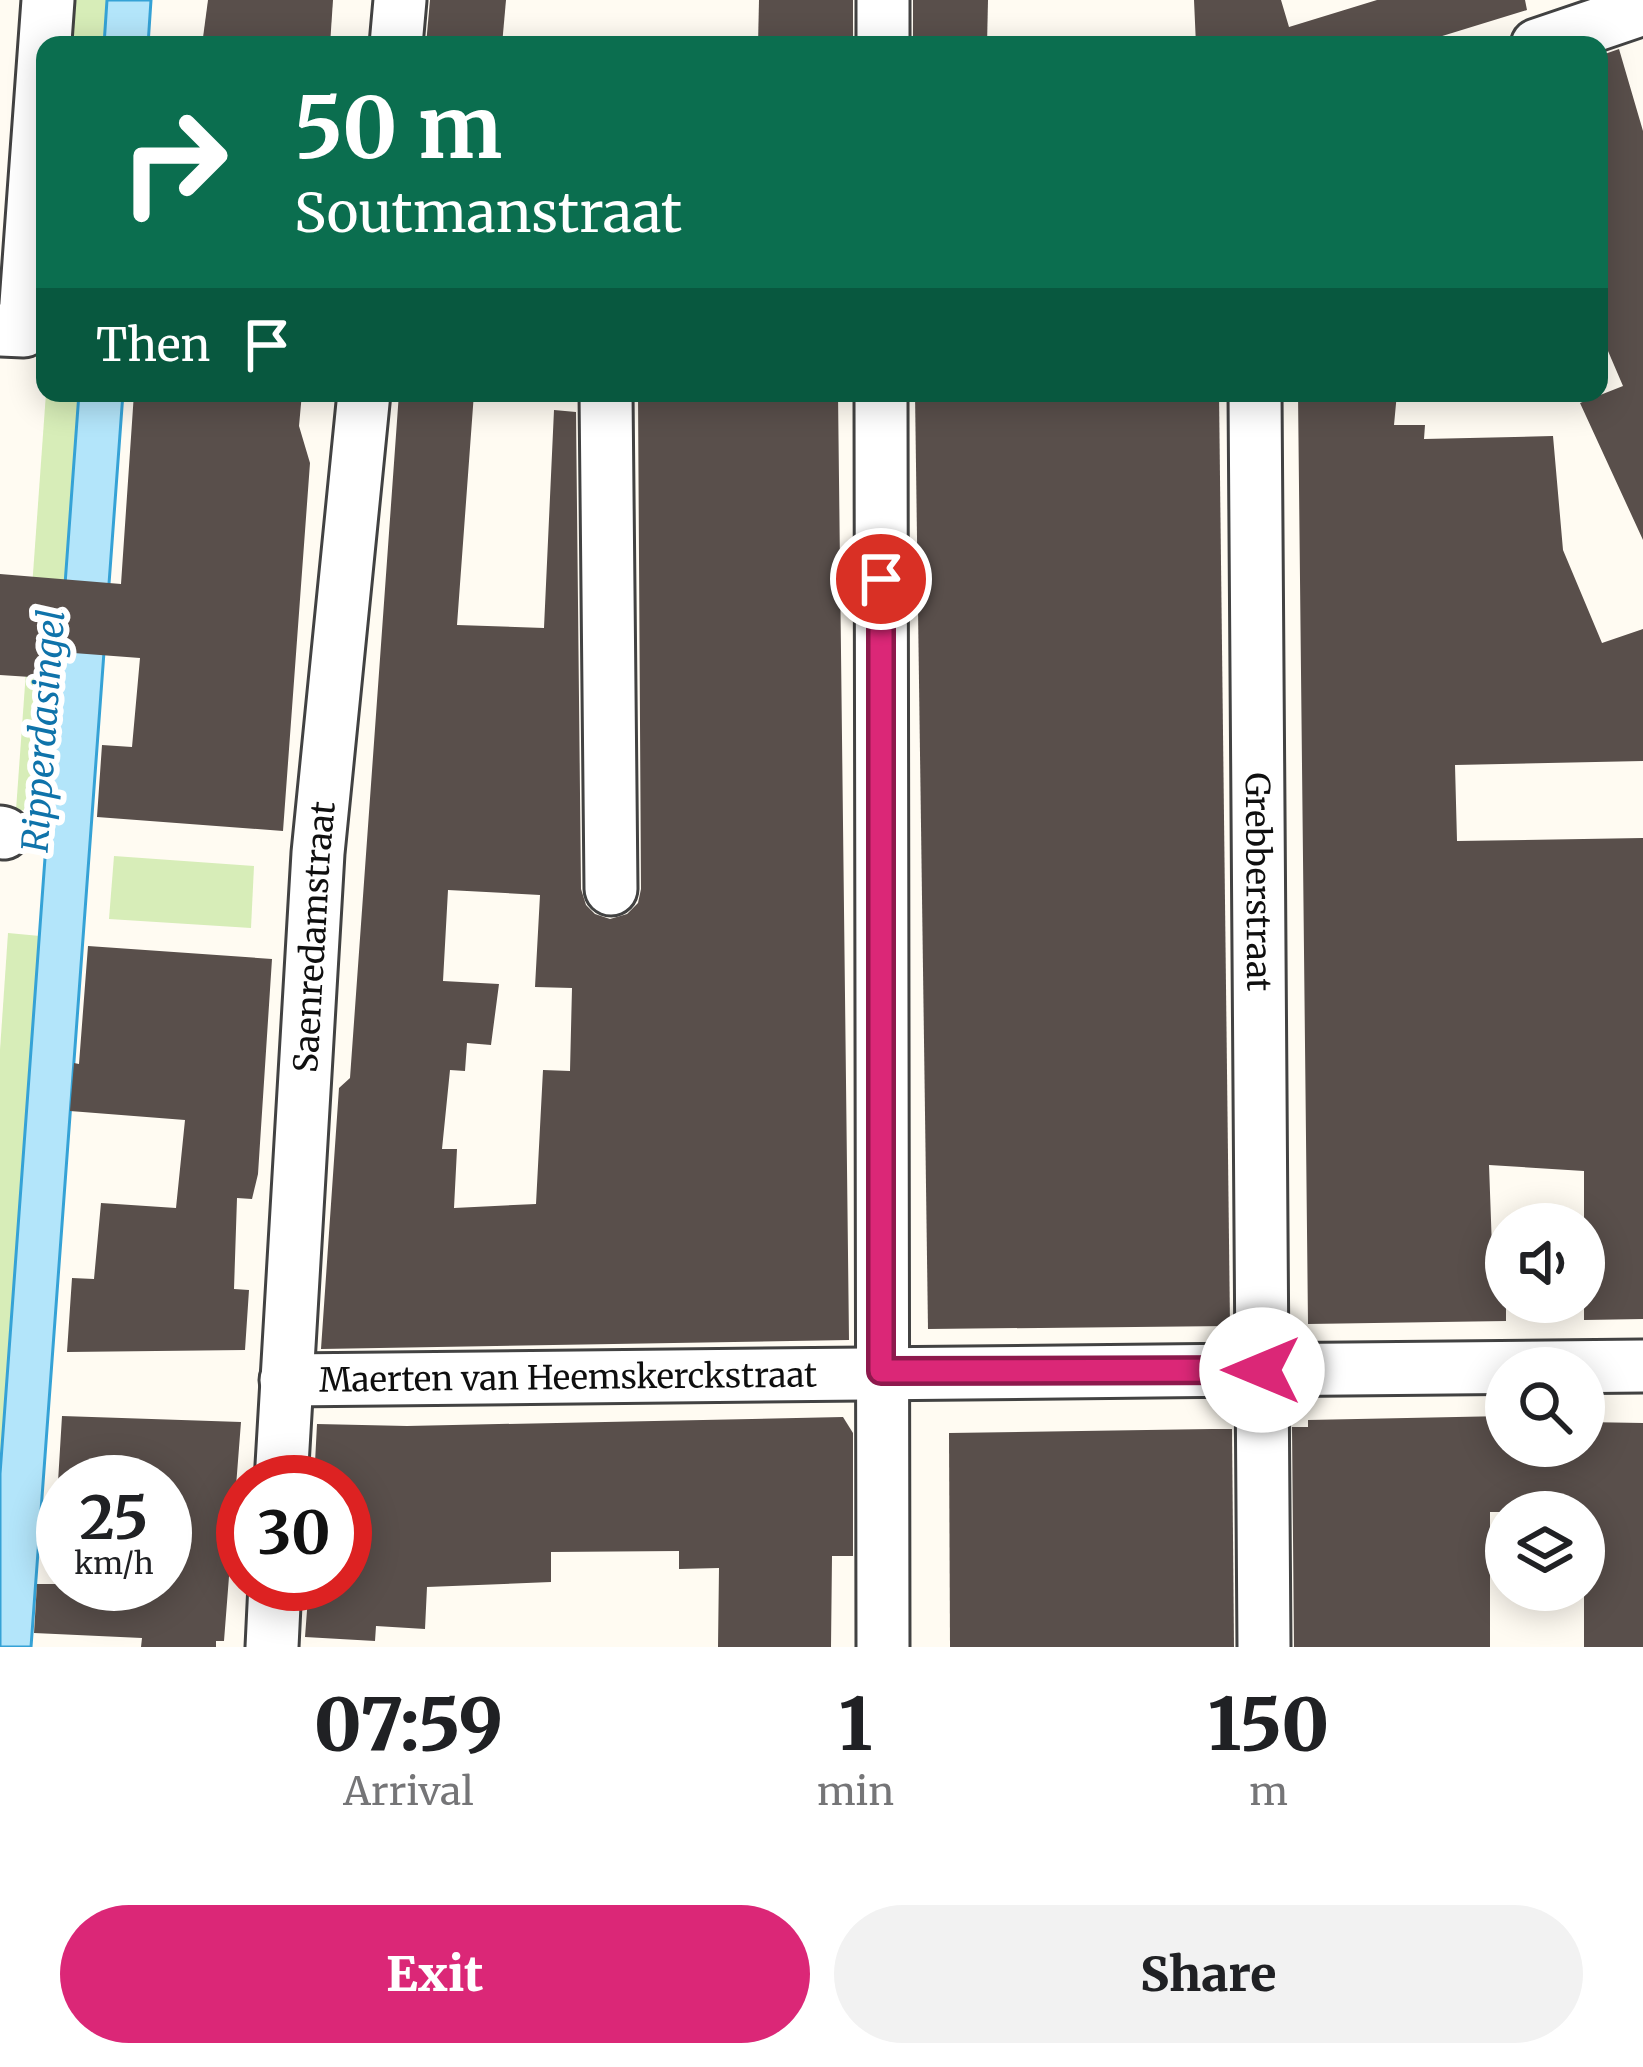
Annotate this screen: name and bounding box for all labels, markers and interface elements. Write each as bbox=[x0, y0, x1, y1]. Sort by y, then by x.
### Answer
text: 50 m bbox=[294, 75, 502, 181]
icon: right bbox=[96, 84, 252, 240]
text: Soutmanstraat bbox=[294, 179, 682, 247]
icon: arrive bbox=[234, 312, 300, 378]
text: Then bbox=[96, 317, 210, 373]
pin bbox=[830, 528, 932, 630]
icon: arrive bbox=[848, 546, 914, 612]
water label: Ripperdasingel bbox=[13, 608, 74, 854]
street label: Grebberstraat bbox=[1237, 772, 1279, 992]
street label: Saenredamstraat bbox=[285, 799, 344, 1074]
map controls bbox=[1485, 1203, 1605, 1611]
button: sound bbox=[1485, 1203, 1605, 1323]
position arrow bbox=[1199, 1307, 1325, 1433]
button: search bbox=[1485, 1347, 1605, 1467]
street label: Maerten van Heemskerckstraat bbox=[319, 1355, 817, 1401]
speed limit sign: 30 bbox=[216, 1455, 372, 1611]
text: 25 bbox=[80, 1480, 148, 1555]
button: layers bbox=[1485, 1491, 1605, 1611]
text: km/h bbox=[74, 1544, 154, 1582]
text: 07:59 bbox=[314, 1679, 503, 1770]
text: 1 bbox=[839, 1679, 872, 1770]
text: 150 bbox=[1208, 1679, 1329, 1770]
text: Arrival bbox=[343, 1767, 474, 1816]
text: min bbox=[817, 1767, 894, 1816]
text: m bbox=[1249, 1767, 1288, 1816]
button: Exit bbox=[60, 1905, 810, 2043]
button: Share bbox=[834, 1905, 1583, 2043]

